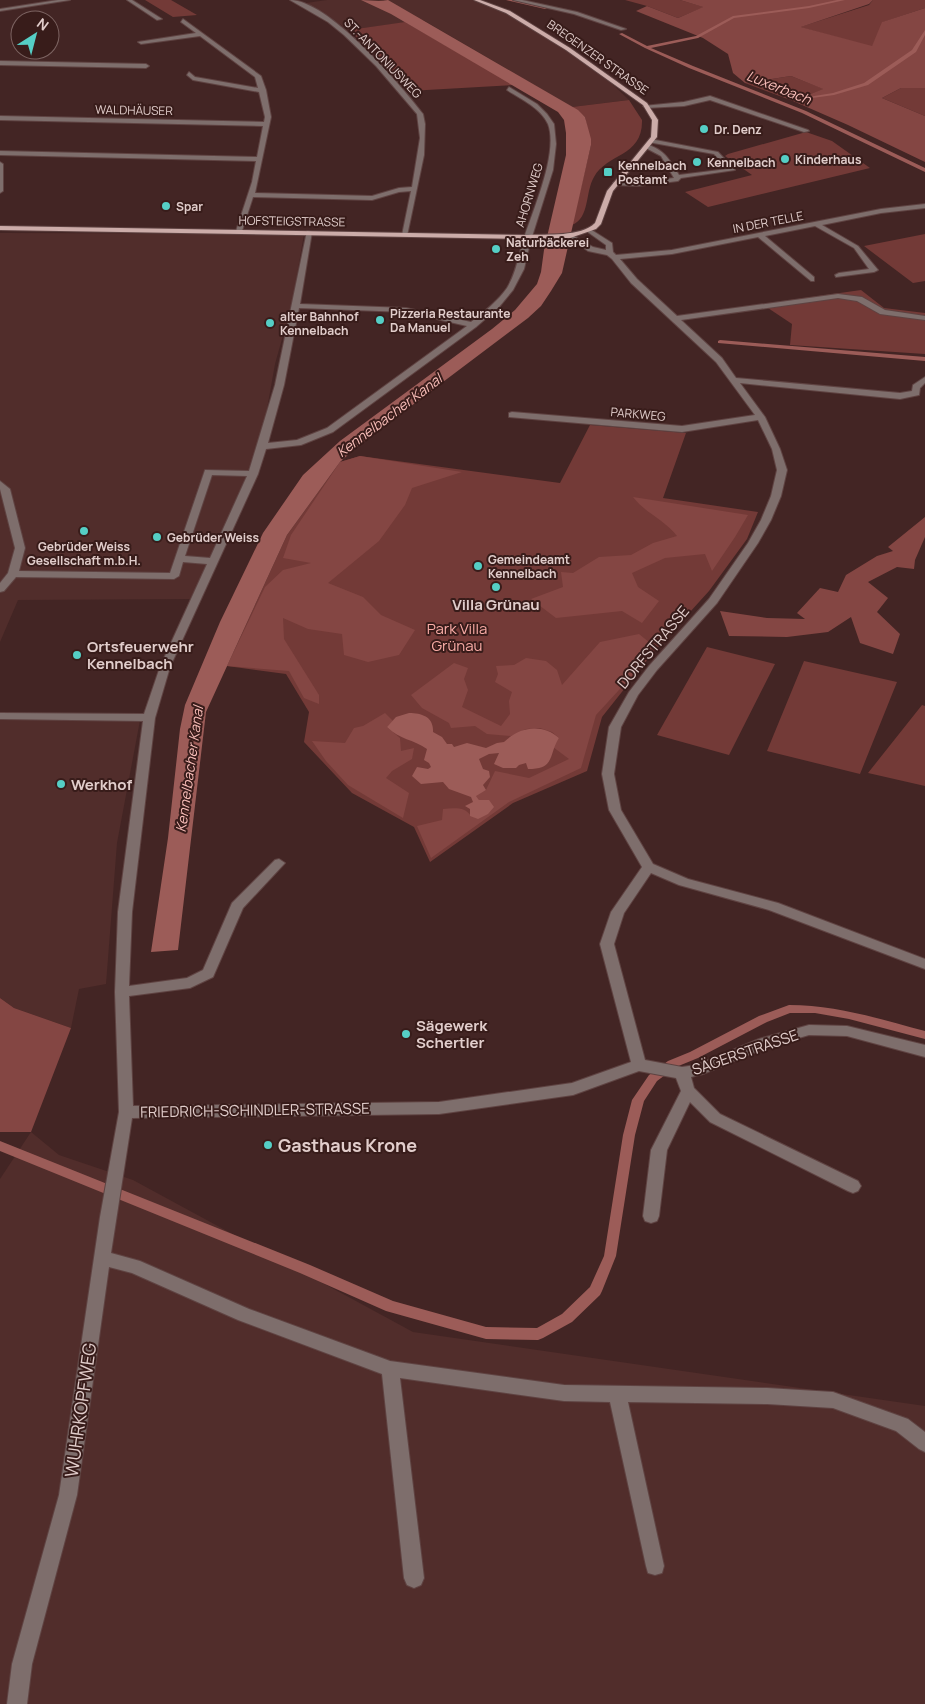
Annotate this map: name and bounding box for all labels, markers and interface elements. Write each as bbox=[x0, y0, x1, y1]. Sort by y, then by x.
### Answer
north arrow bbox=[10, 10, 60, 60]
text: N bbox=[33, 13, 53, 35]
street label: ST.-ANTONIUSWEG bbox=[340, 14, 426, 102]
street label: BREGENZER STRASSE bbox=[544, 16, 652, 99]
water label: Luxerbach bbox=[744, 65, 815, 109]
street label: WALDHÄUSER bbox=[95, 101, 173, 119]
place label: Dr. Denz bbox=[714, 121, 762, 138]
marker: Dr. Denz bbox=[698, 123, 710, 135]
place label: Kinderhaus bbox=[795, 151, 862, 168]
marker: Kinderhaus bbox=[779, 153, 791, 165]
place label: Kennelbach bbox=[707, 154, 776, 171]
marker: Kennelbach bbox=[691, 156, 703, 168]
place label: Kennelbach Postamt bbox=[618, 157, 687, 188]
street label: AHORNWEG bbox=[511, 160, 547, 229]
marker: Kennelbach Postamt bbox=[602, 166, 614, 178]
place label: Spar bbox=[176, 198, 203, 215]
marker: Spar bbox=[160, 200, 172, 212]
street label: IN DER TELLE bbox=[731, 207, 805, 237]
street label: HOFSTEIGSTRASSE bbox=[238, 212, 346, 230]
place label: Naturbäckerei Zeh bbox=[506, 234, 589, 265]
marker: Naturbäckerei Zeh bbox=[490, 243, 502, 255]
place label: Pizzeria Restaurante Da Manuel bbox=[390, 305, 510, 336]
place label: alter Bahnhof Kennelbach bbox=[280, 308, 359, 339]
marker: Pizzeria Restaurante Da Manuel bbox=[374, 314, 386, 326]
marker: alter Bahnhof Kennelbach bbox=[264, 317, 276, 329]
water label: Kennelbacher Kanal bbox=[332, 368, 447, 461]
street label: PARKWEG bbox=[610, 403, 667, 425]
marker: Gebrüder Weiss Gesellschaft m.b.H. bbox=[78, 525, 90, 537]
place label: Gebrüder Weiss bbox=[167, 529, 260, 546]
marker: Gebrüder Weiss bbox=[151, 531, 163, 543]
place label: Gebrüder Weiss Gesellschaft m.b.H. bbox=[27, 538, 141, 569]
place label: Gemeindeamt Kennelbach bbox=[488, 551, 570, 582]
marker: Gemeindeamt Kennelbach bbox=[472, 560, 484, 572]
marker: Villa Grünau bbox=[490, 581, 502, 593]
place label: Villa Grünau bbox=[452, 594, 540, 615]
street label: DORFSTRASSE bbox=[612, 601, 694, 693]
park label: Park Villa Grünau bbox=[427, 618, 487, 656]
place label: Ortsfeuerwehr Kennelbach bbox=[87, 636, 194, 674]
marker: Ortsfeuerwehr Kennelbach bbox=[71, 649, 83, 661]
water label: Kennelbacher Kanal bbox=[171, 703, 208, 833]
place label: Werkhof bbox=[71, 774, 132, 795]
marker: Werkhof bbox=[55, 778, 67, 790]
place label: Sägewerk Schertler bbox=[416, 1015, 488, 1053]
street label: SÄGERSTRASSE bbox=[689, 1024, 801, 1080]
marker: Sägewerk Schertler bbox=[400, 1028, 412, 1040]
street label: FRIEDRICH-SCHINDLER-STRASSE bbox=[140, 1097, 370, 1123]
place label: Gasthaus Krone bbox=[278, 1133, 417, 1157]
marker: Gasthaus Krone bbox=[262, 1139, 274, 1151]
street label: WUHRKOPFWEG bbox=[59, 1341, 101, 1479]

